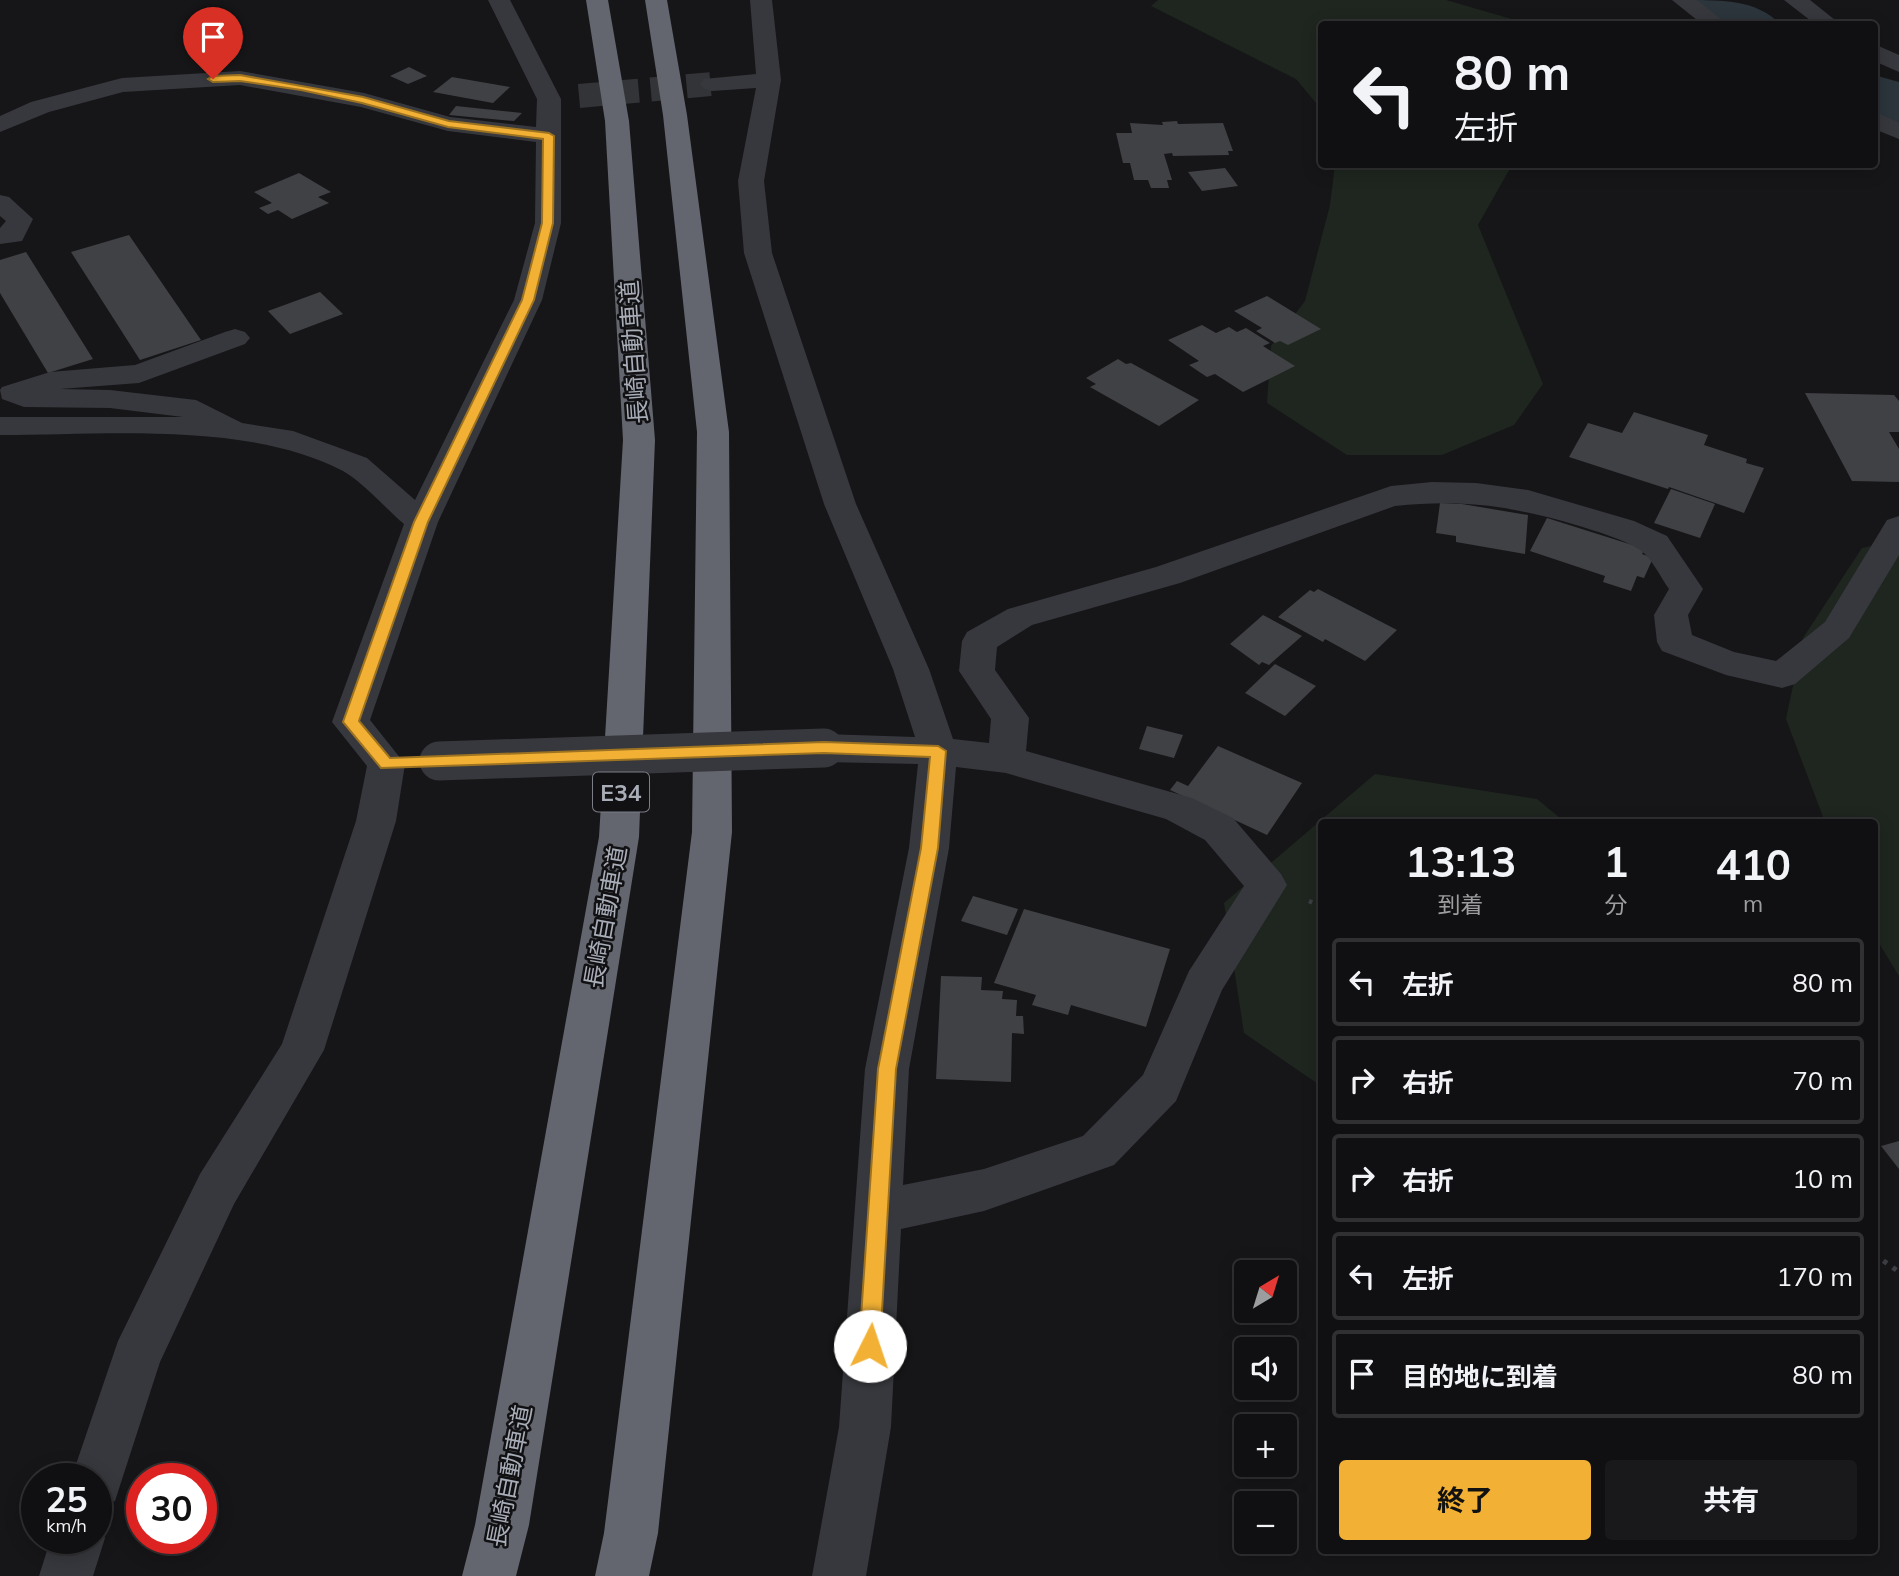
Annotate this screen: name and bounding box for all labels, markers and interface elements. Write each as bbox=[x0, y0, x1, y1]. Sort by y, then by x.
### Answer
pin bbox=[183, 7, 243, 79]
icon: arrive bbox=[194, 18, 232, 56]
text: 80 m bbox=[1454, 41, 1570, 102]
icon: left bbox=[1339, 49, 1430, 140]
text: 左折 bbox=[1454, 107, 1518, 147]
street label: 長崎自動車道 bbox=[613, 279, 653, 425]
road number: E34 bbox=[593, 772, 649, 812]
text: 13:13 bbox=[1405, 835, 1516, 888]
text: 1 bbox=[1603, 835, 1628, 888]
text: 410 bbox=[1715, 838, 1791, 891]
street label: 長崎自動車道 bbox=[578, 843, 632, 991]
text: m bbox=[1743, 889, 1763, 918]
text: 到着 bbox=[1438, 890, 1484, 919]
text: 分 bbox=[1604, 890, 1627, 919]
icon: left bbox=[1343, 963, 1381, 1001]
text: 80 m bbox=[1792, 966, 1853, 999]
text: 左折 bbox=[1402, 968, 1454, 1001]
icon: right bbox=[1343, 1061, 1381, 1099]
text: 70 m bbox=[1792, 1064, 1853, 1097]
text: 右折 bbox=[1402, 1066, 1454, 1099]
icon: right bbox=[1343, 1159, 1381, 1197]
text: 10 m bbox=[1792, 1162, 1853, 1195]
text: 右折 bbox=[1402, 1164, 1454, 1197]
icon: left bbox=[1343, 1257, 1381, 1295]
north arrow bbox=[1234, 1260, 1297, 1323]
map controls bbox=[1234, 1260, 1297, 1554]
text: 170 m bbox=[1777, 1260, 1853, 1293]
text: 左折 bbox=[1402, 1262, 1454, 1295]
position arrow bbox=[833, 1309, 907, 1383]
button: sound bbox=[1234, 1337, 1297, 1400]
icon: arrive bbox=[1343, 1355, 1381, 1393]
text: 80 m bbox=[1792, 1358, 1853, 1391]
text: 目的地に到着 bbox=[1402, 1360, 1558, 1393]
street label: 長崎自動車道 bbox=[481, 1402, 537, 1550]
button: + bbox=[1234, 1414, 1297, 1477]
button: 終了 bbox=[1339, 1460, 1591, 1540]
button: 共有 bbox=[1605, 1460, 1857, 1540]
speed limit sign: 30 bbox=[126, 1463, 217, 1554]
text: 25 bbox=[45, 1477, 88, 1521]
button: − bbox=[1234, 1491, 1297, 1554]
text: km/h bbox=[46, 1514, 87, 1537]

